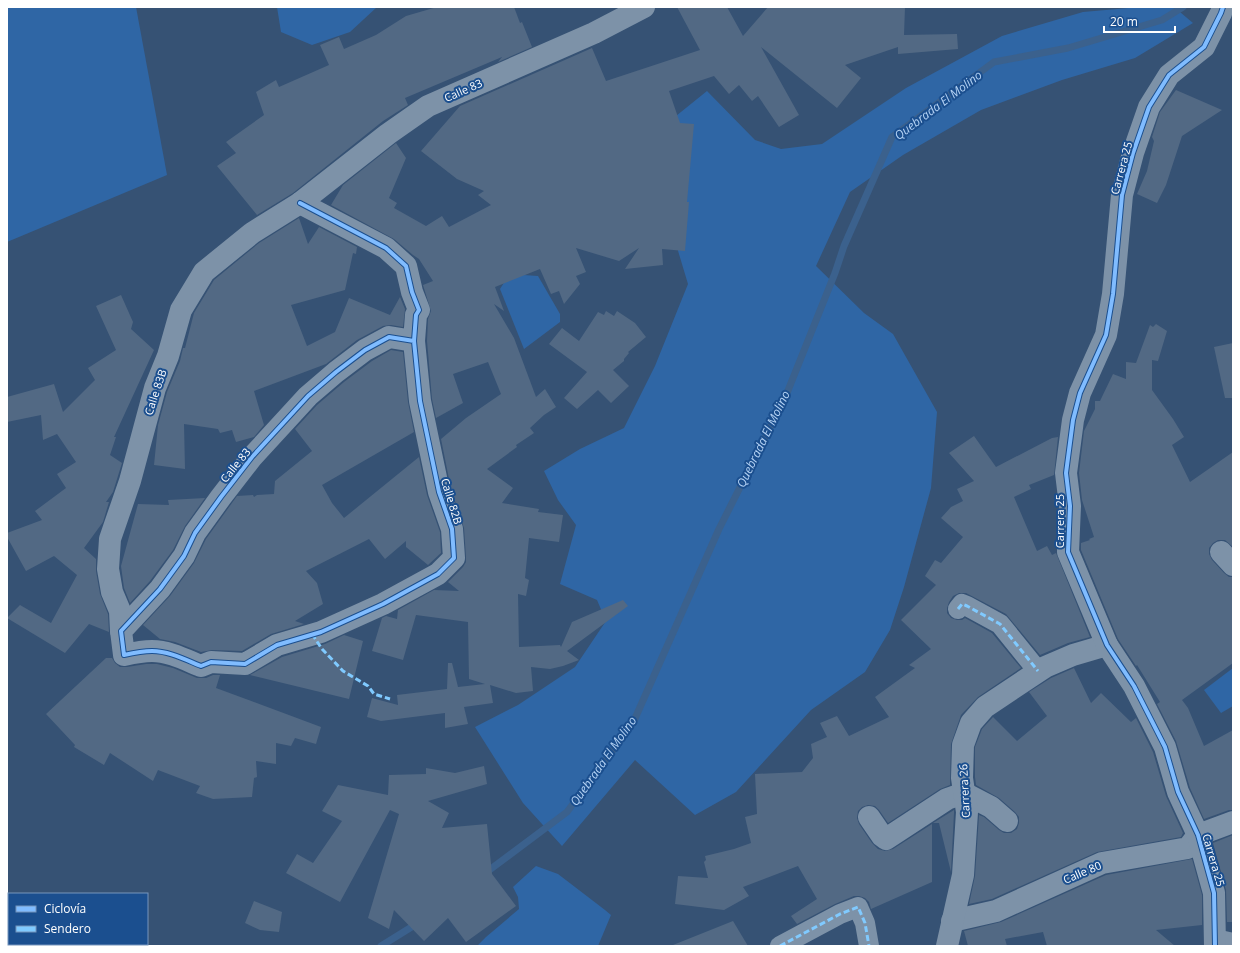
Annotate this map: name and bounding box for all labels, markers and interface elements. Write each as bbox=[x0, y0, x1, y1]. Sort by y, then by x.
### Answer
scale bar bbox=[1104, 8, 1175, 34]
text: 20 m bbox=[1110, 13, 1138, 30]
water label: Quebrada El Molino bbox=[891, 66, 986, 144]
street label: Calle 83 bbox=[442, 75, 484, 105]
street label: Carrera 25 bbox=[1107, 140, 1135, 196]
street label: Calle 83B bbox=[141, 367, 169, 417]
water label: Quebrada El Molino bbox=[732, 388, 794, 490]
street label: Calle 83 bbox=[217, 445, 253, 485]
street label: Calle 82B bbox=[438, 476, 466, 526]
street label: Carrera 25 bbox=[1052, 494, 1067, 548]
water label: Quebrada El Molino bbox=[566, 713, 640, 809]
street label: Carrera 26 bbox=[955, 764, 973, 818]
street label: Carrera 25 bbox=[1199, 832, 1229, 888]
street label: Calle 80 bbox=[1061, 857, 1103, 887]
legend bbox=[8, 893, 148, 945]
text: Ciclovía bbox=[44, 900, 86, 917]
text: Sendero bbox=[44, 920, 91, 937]

